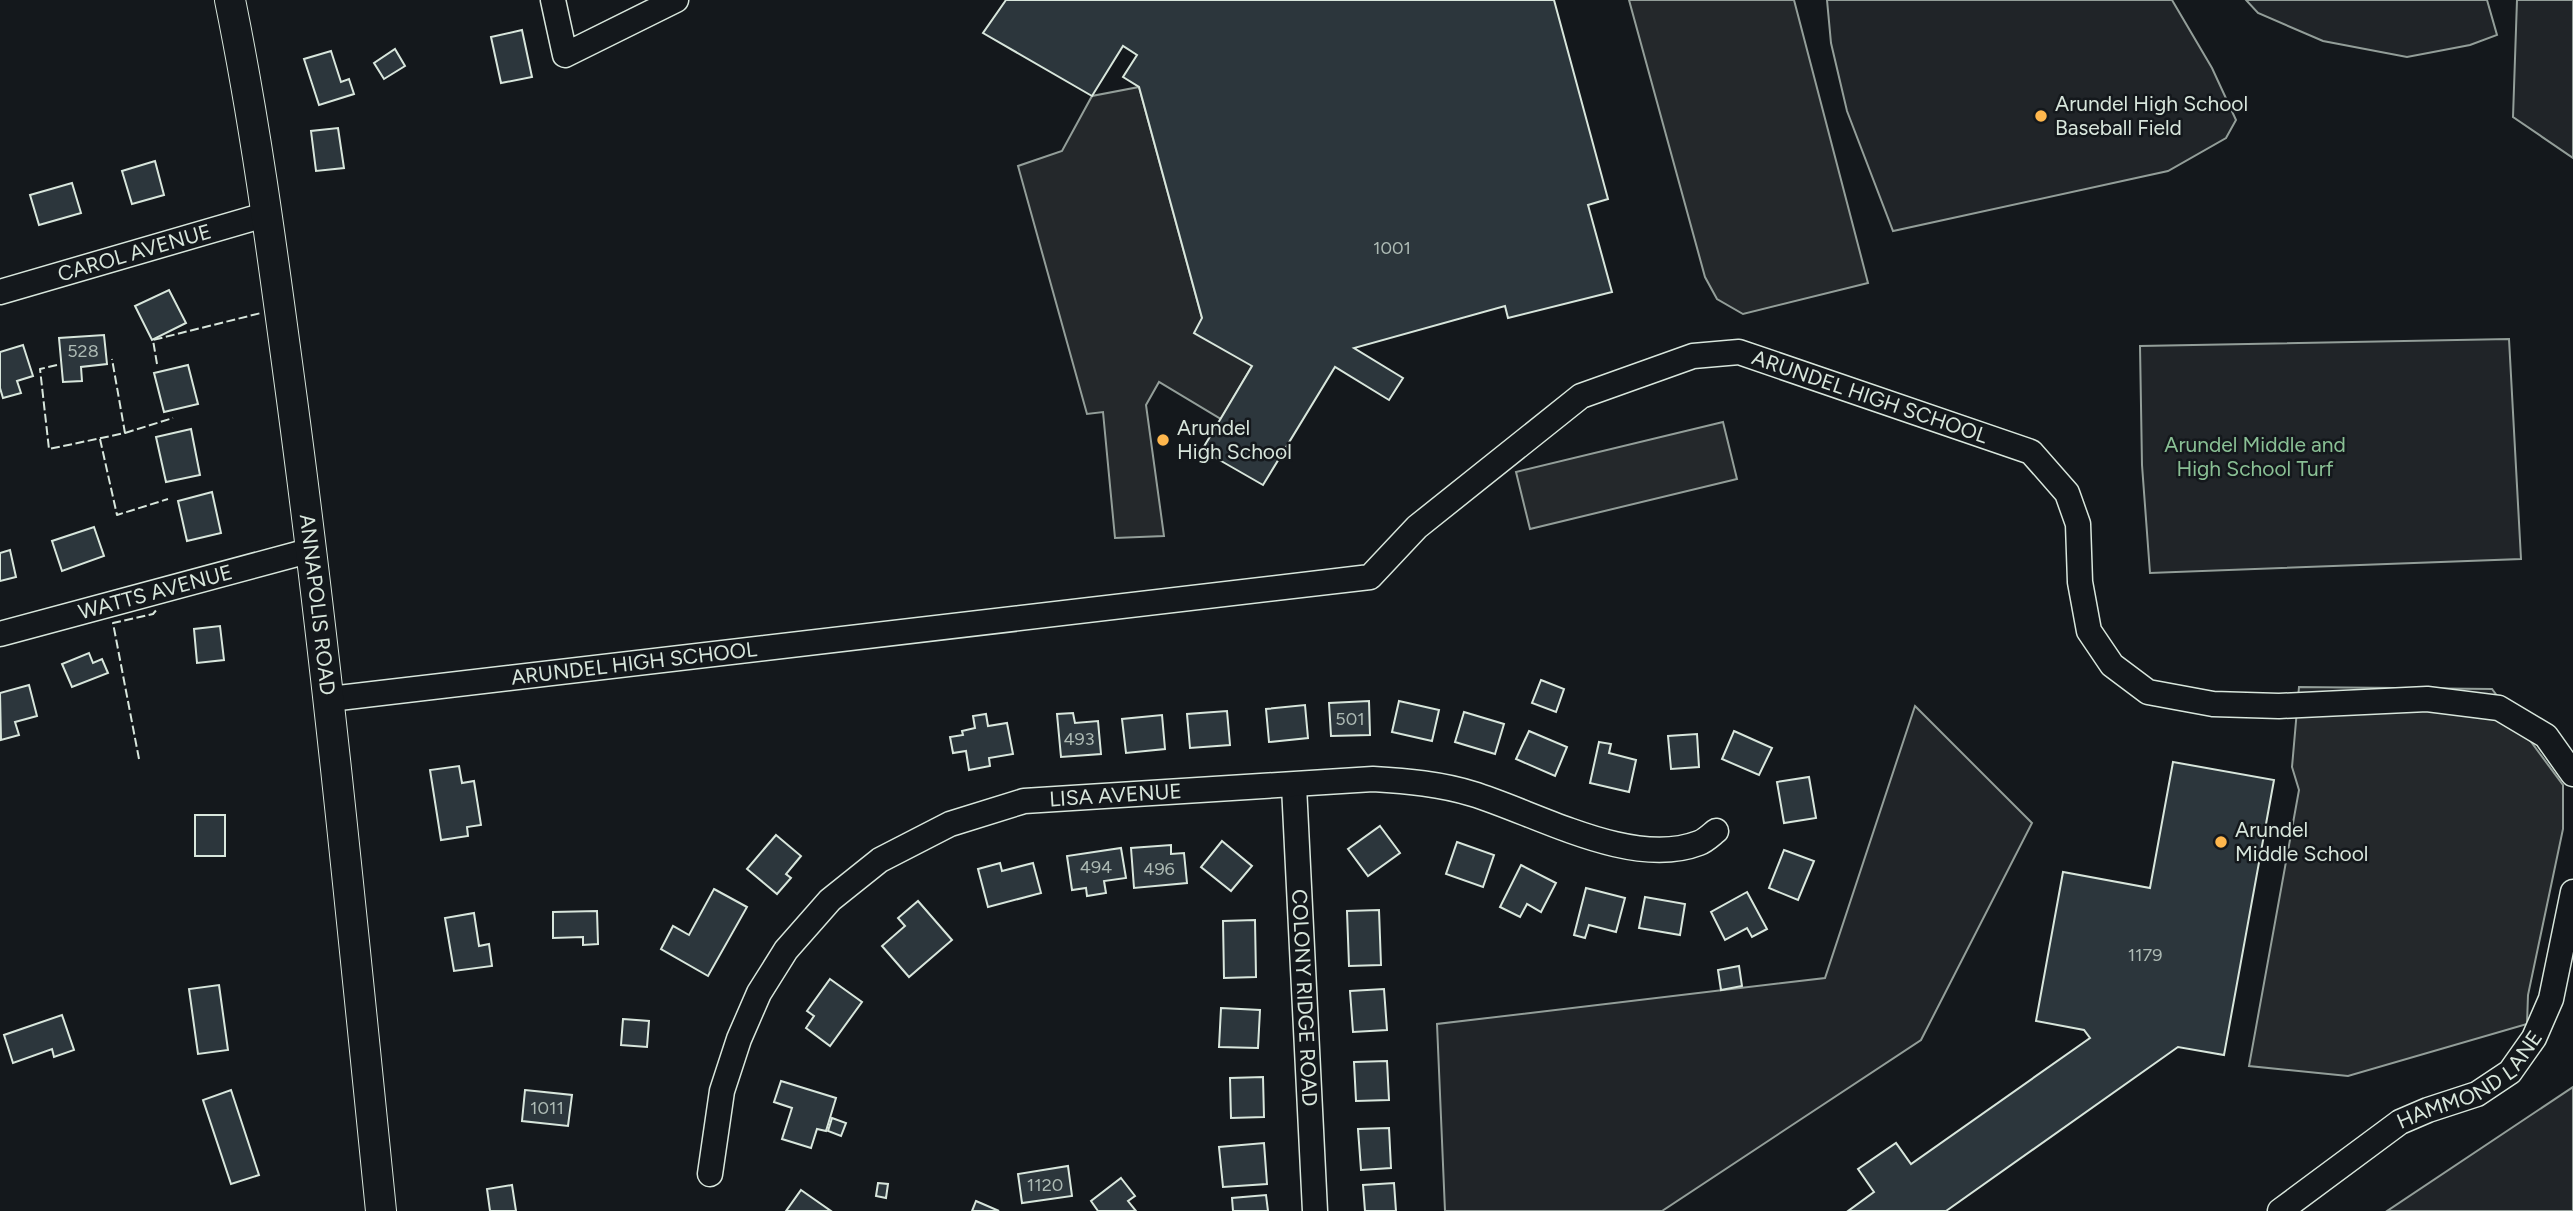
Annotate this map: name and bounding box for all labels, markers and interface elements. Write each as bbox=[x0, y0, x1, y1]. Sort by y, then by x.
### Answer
place label: Arundel High School Baseball Field bbox=[2055, 91, 2248, 140]
marker: Arundel High School Baseball Field bbox=[2033, 108, 2049, 124]
street label: CAROL AVENUE bbox=[55, 218, 214, 287]
house number: 1001 bbox=[1373, 237, 1411, 259]
house number: 528 bbox=[67, 340, 99, 362]
street label: ARUNDEL HIGH SCHOOL bbox=[1749, 344, 1991, 448]
place label: Arundel High School bbox=[1177, 415, 1292, 464]
marker: Arundel High School bbox=[1155, 432, 1171, 448]
park label: Arundel Middle and High School Turf bbox=[2164, 432, 2346, 481]
street label: ANNAPOLIS ROAD bbox=[295, 512, 341, 696]
street label: WATTS AVENUE bbox=[76, 559, 235, 624]
street label: ARUNDEL HIGH SCHOOL bbox=[510, 636, 758, 690]
house number: 501 bbox=[1335, 708, 1365, 730]
house number: 493 bbox=[1063, 728, 1095, 750]
street label: LISA AVENUE bbox=[1048, 778, 1183, 811]
place label: Arundel Middle School bbox=[2235, 817, 2368, 866]
marker: Arundel Middle School bbox=[2213, 834, 2229, 850]
house number: 494 bbox=[1080, 856, 1112, 878]
house number: 496 bbox=[1143, 858, 1175, 880]
street label: COLONY RIDGE ROAD bbox=[1287, 888, 1323, 1107]
house number: 1179 bbox=[2128, 944, 2162, 966]
street label: HAMMOND LANE bbox=[2393, 1026, 2547, 1134]
house number: 1011 bbox=[530, 1097, 564, 1119]
house number: 1120 bbox=[1027, 1174, 1063, 1196]

